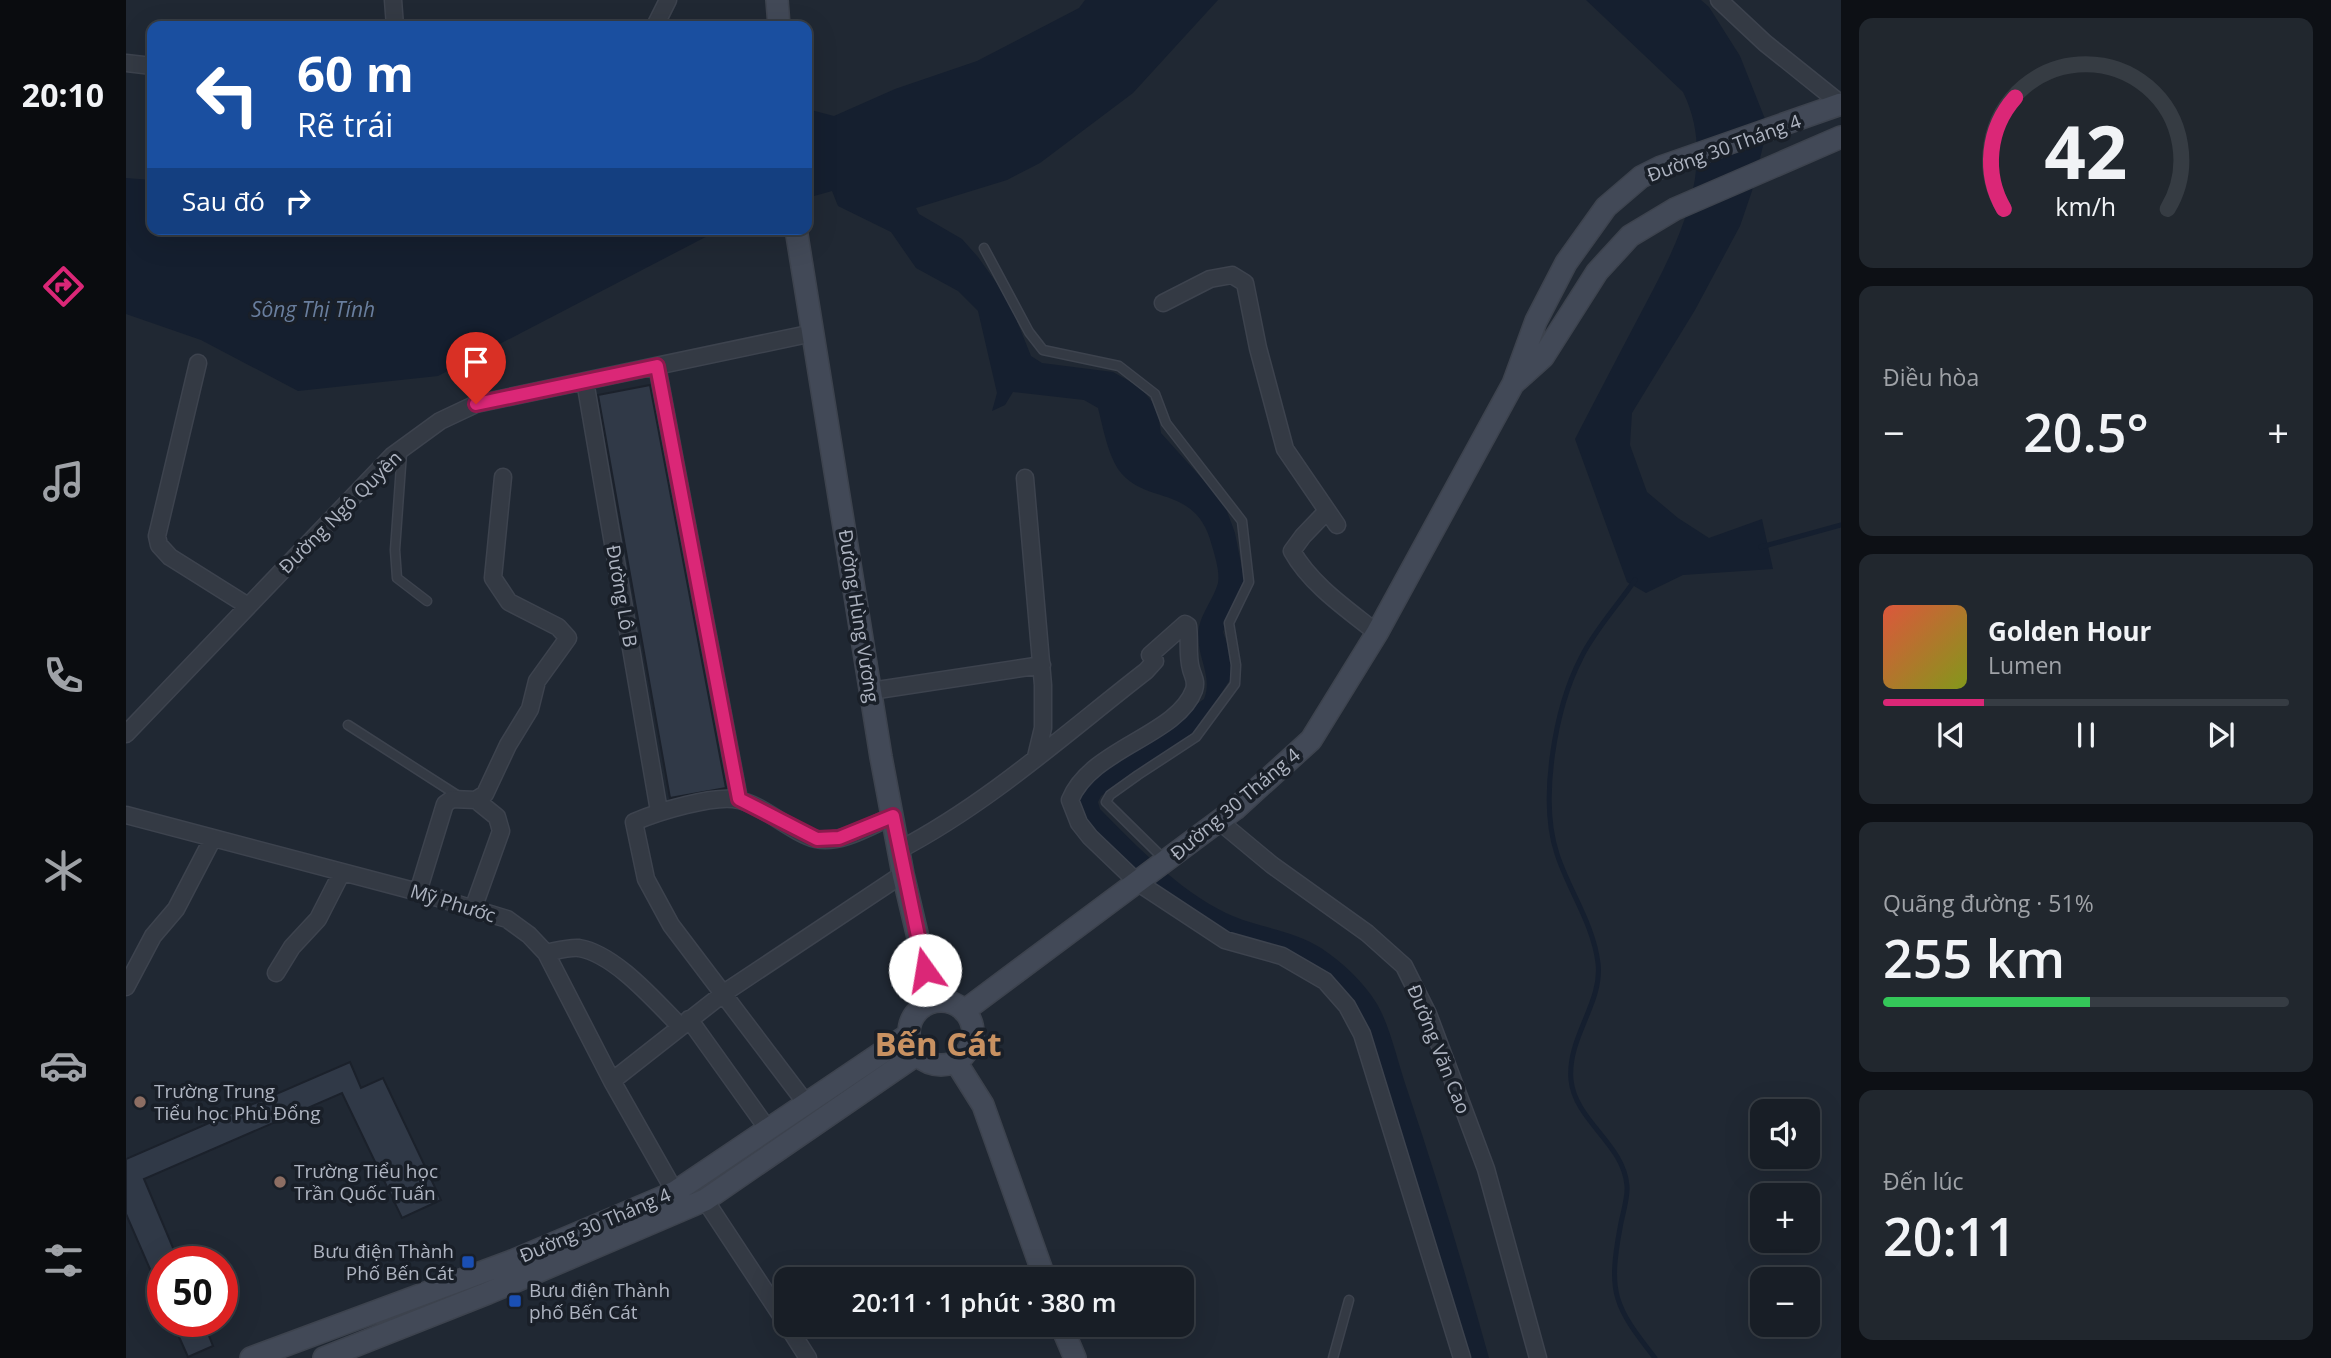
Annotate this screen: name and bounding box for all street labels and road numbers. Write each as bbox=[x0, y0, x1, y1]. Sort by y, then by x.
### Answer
street label: Đường 30 Tháng 4 bbox=[1643, 108, 1805, 188]
street label: Đường Ngô Quyền bbox=[273, 445, 407, 579]
street label: Đường Hùng Vương bbox=[832, 528, 886, 704]
street label: Đường Lô B bbox=[600, 543, 644, 649]
street label: Đường 30 Tháng 4 bbox=[1165, 742, 1306, 866]
street label: Mỹ Phước bbox=[407, 878, 499, 928]
street label: Đường Văn Cao bbox=[1401, 980, 1477, 1118]
street label: Đường 30 Tháng 4 bbox=[515, 1181, 675, 1269]

